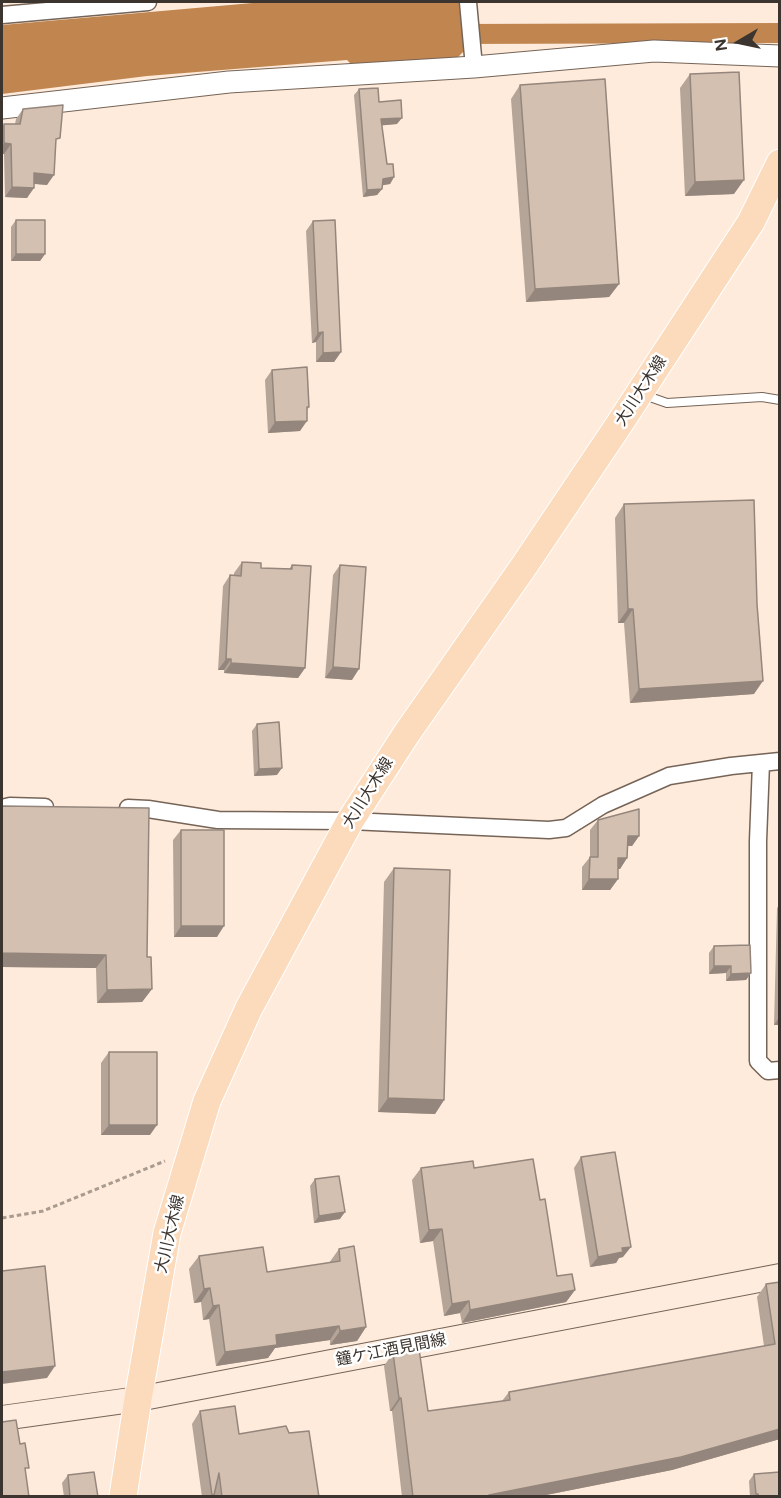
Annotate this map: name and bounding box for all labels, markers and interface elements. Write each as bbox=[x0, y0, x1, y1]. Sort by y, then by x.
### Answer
north arrow bbox=[709, 12, 769, 72]
text: N bbox=[710, 37, 731, 52]
street label: 大川大木線 bbox=[611, 352, 671, 430]
street label: 大川大木線 bbox=[339, 754, 397, 832]
street label: 大川大木線 bbox=[152, 1193, 188, 1275]
street label: 鐘ケ江酒見間線 bbox=[334, 1330, 448, 1370]

